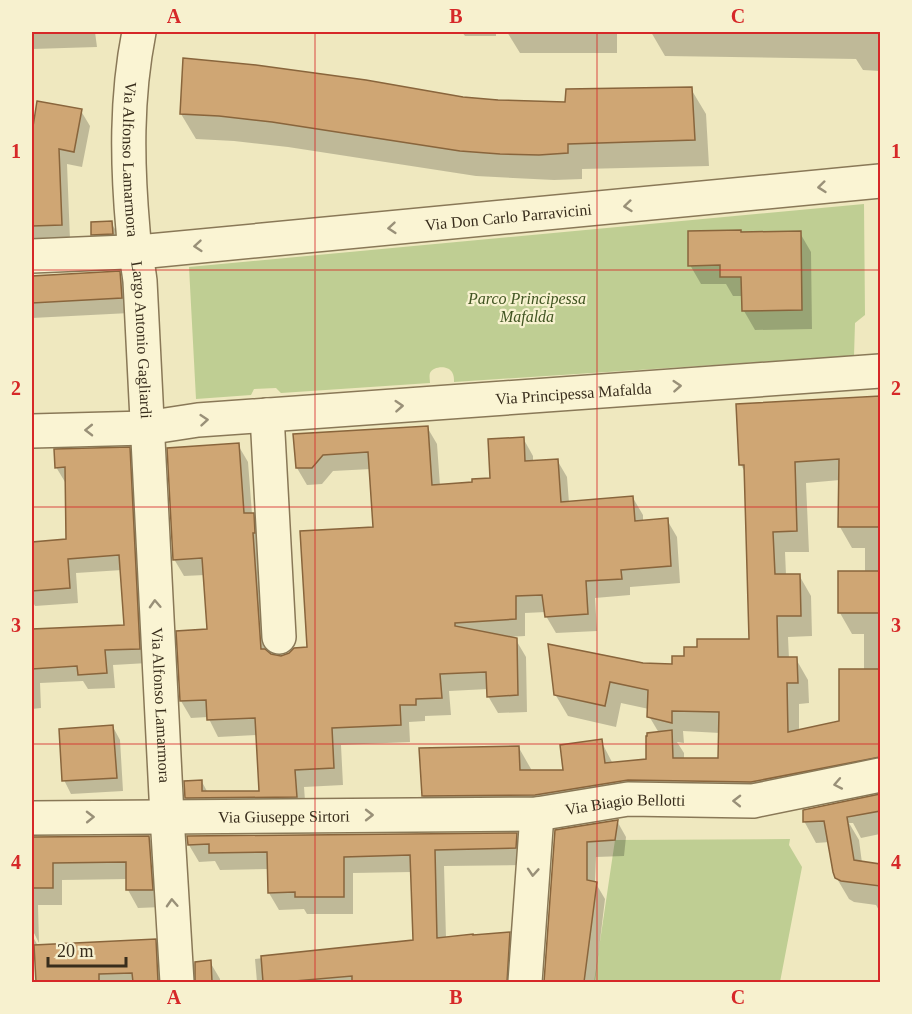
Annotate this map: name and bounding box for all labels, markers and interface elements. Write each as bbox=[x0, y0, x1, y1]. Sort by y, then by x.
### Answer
text: A bbox=[167, 5, 182, 27]
text: B bbox=[449, 5, 463, 27]
text: C bbox=[731, 5, 745, 27]
street label: Via Alfonso Lamarmora bbox=[120, 81, 142, 238]
text: 1 bbox=[11, 140, 21, 162]
text: 1 bbox=[891, 140, 901, 162]
one-way arrow bbox=[818, 180, 827, 193]
one-way arrow bbox=[624, 199, 633, 212]
street label: Via Don Carlo Parravicini bbox=[424, 201, 593, 234]
one-way arrow bbox=[388, 221, 397, 234]
one-way arrow bbox=[194, 239, 203, 252]
street label: Largo Antonio Gagliardi bbox=[128, 260, 155, 420]
park label: Parco Principessa Mafalda bbox=[467, 290, 586, 326]
text: 2 bbox=[11, 377, 21, 399]
text: 2 bbox=[891, 377, 901, 399]
street label: Via Principessa Mafalda bbox=[495, 379, 652, 408]
one-way arrow bbox=[672, 380, 682, 393]
one-way arrow bbox=[394, 399, 403, 412]
one-way arrow bbox=[200, 414, 209, 427]
one-way arrow bbox=[84, 423, 93, 436]
one-way arrow bbox=[149, 599, 162, 608]
text: 3 bbox=[11, 614, 21, 636]
text: 3 bbox=[891, 614, 901, 636]
street label: Via Alfonso Lamarmora bbox=[149, 627, 173, 783]
one-way arrow bbox=[833, 777, 843, 790]
street label: Via Biagio Bellotti bbox=[564, 791, 686, 818]
one-way arrow bbox=[732, 795, 741, 808]
street label: Via Giuseppe Sirtori bbox=[218, 807, 350, 826]
one-way arrow bbox=[364, 809, 373, 821]
one-way arrow bbox=[85, 811, 94, 823]
text: 4 bbox=[11, 851, 21, 873]
text: 4 bbox=[891, 851, 901, 873]
one-way arrow bbox=[527, 868, 540, 877]
one-way arrow bbox=[166, 899, 179, 908]
scale bar bbox=[48, 930, 126, 968]
text: 20 m bbox=[57, 941, 94, 961]
text: A bbox=[167, 986, 182, 1008]
text: B bbox=[449, 986, 463, 1008]
text: C bbox=[731, 986, 745, 1008]

